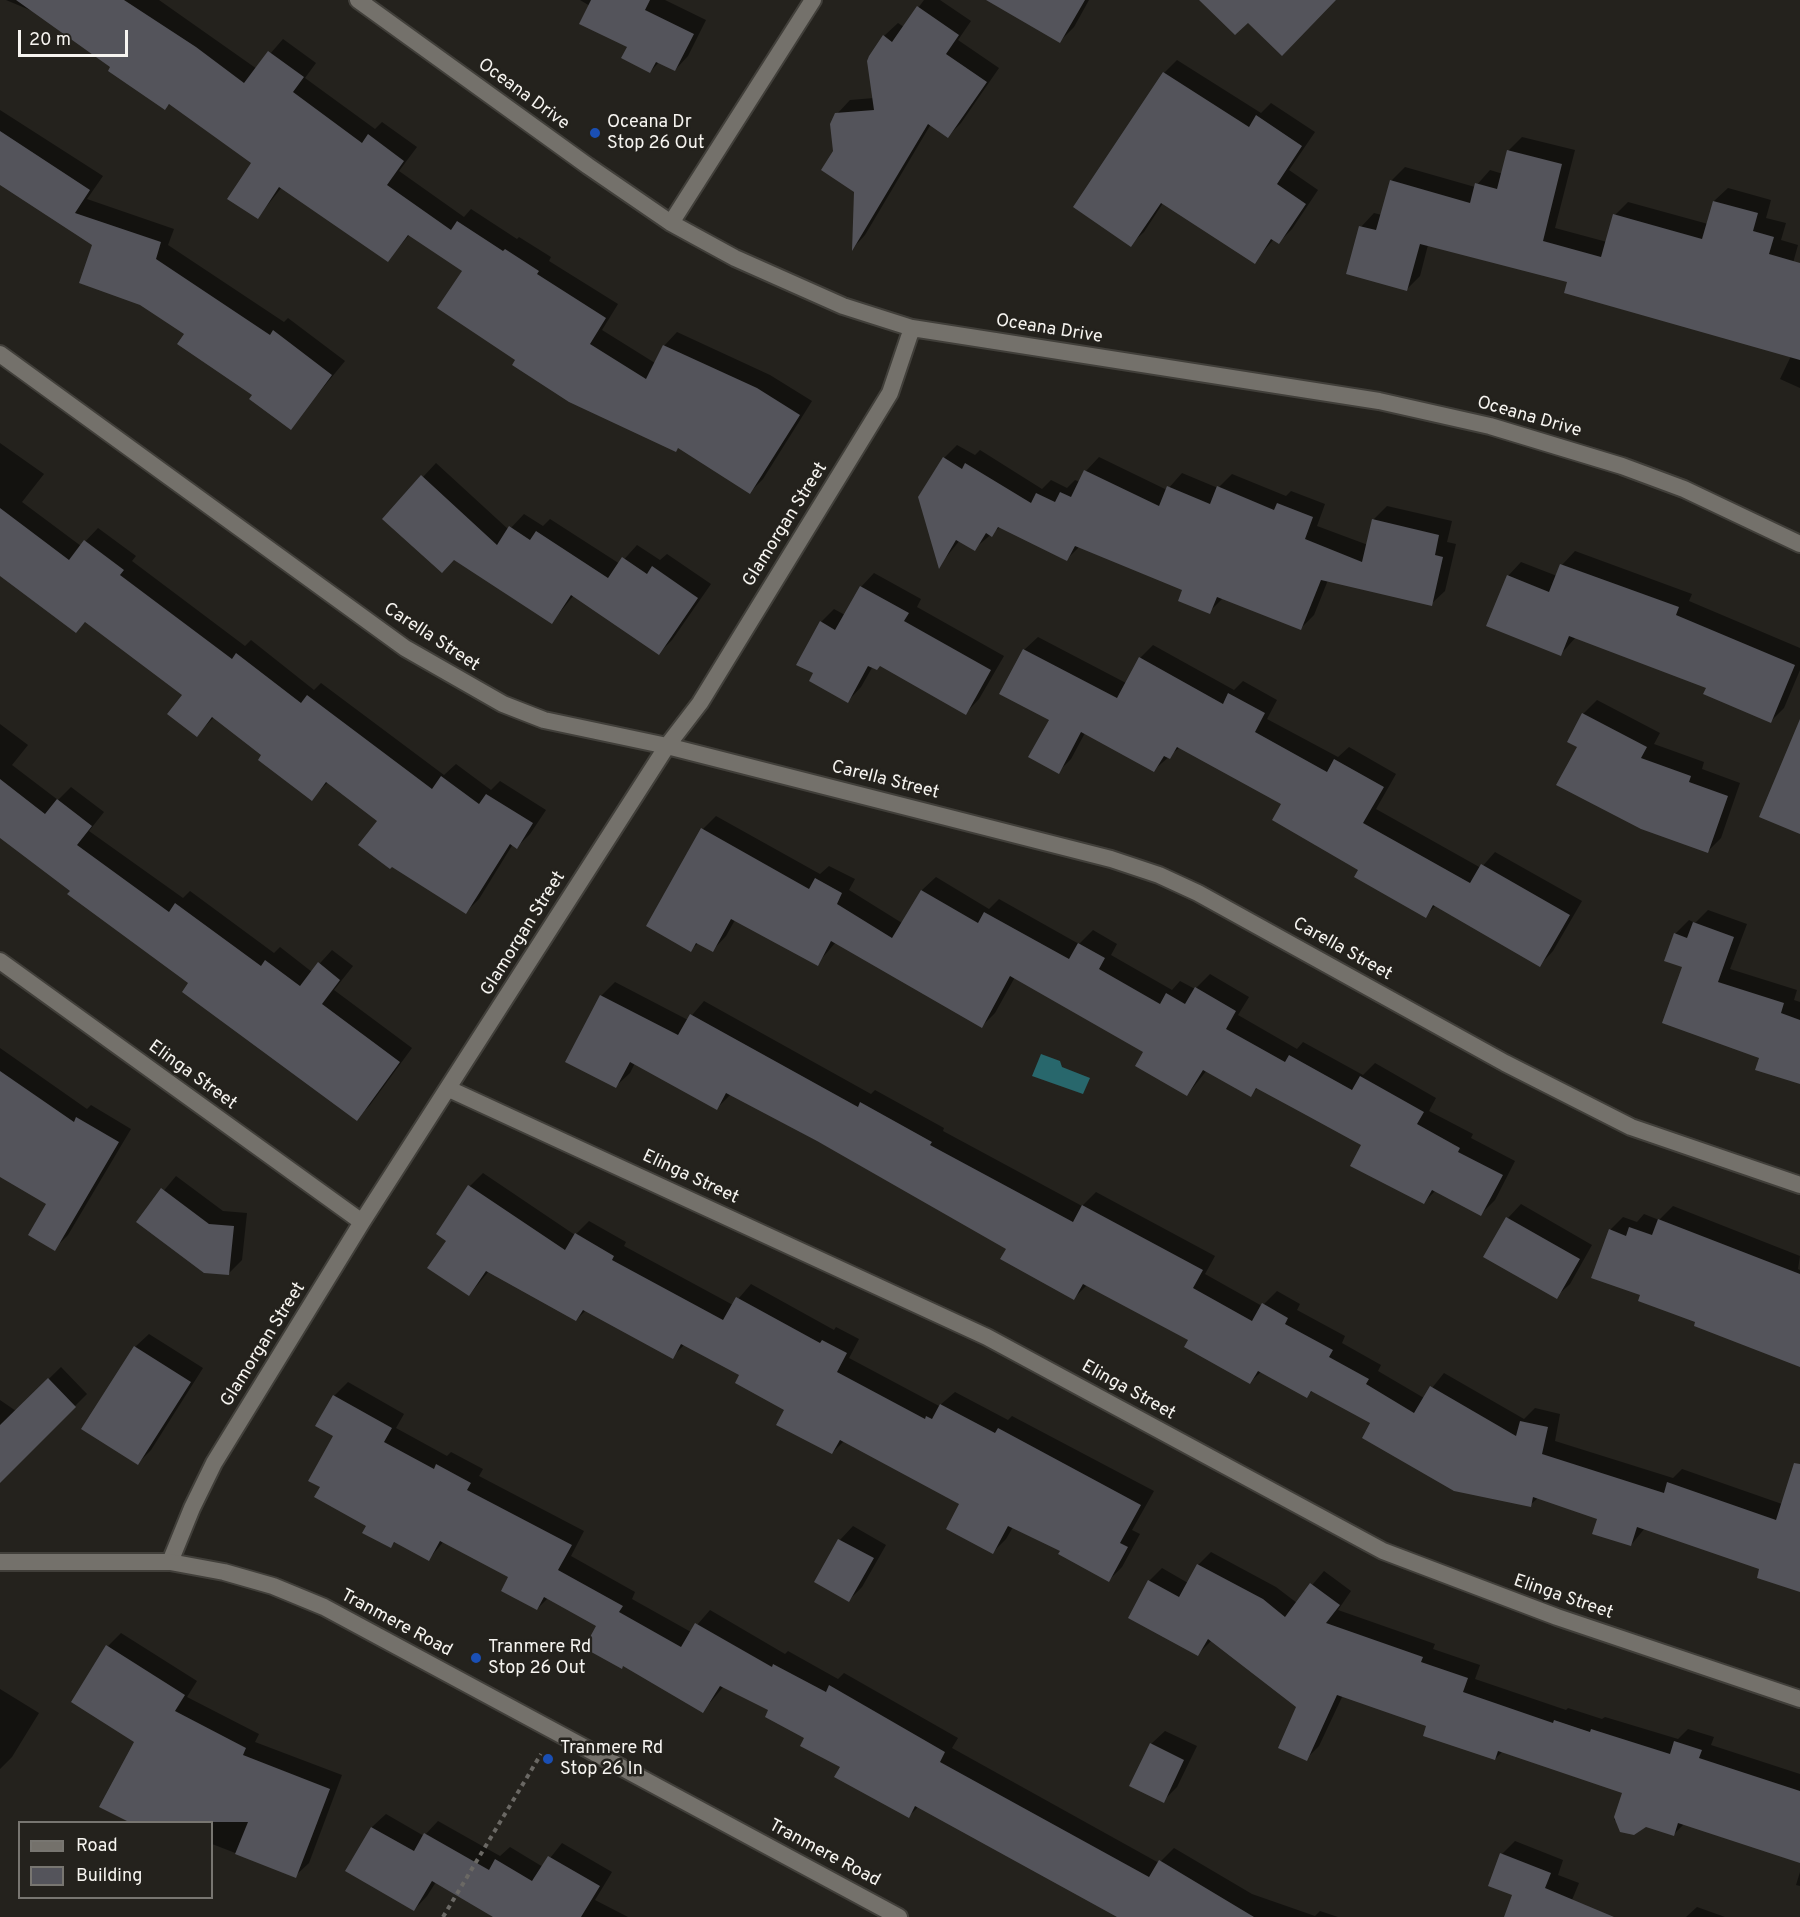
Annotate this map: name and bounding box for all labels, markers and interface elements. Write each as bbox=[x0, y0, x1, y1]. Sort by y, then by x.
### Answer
scale bar bbox=[21, 18, 130, 56]
text: 20 m bbox=[29, 29, 71, 52]
street label: Oceana Drive bbox=[473, 55, 573, 135]
place label: Oceana Dr Stop 26 Out bbox=[607, 112, 705, 154]
marker: Oceana Dr Stop 26 Out bbox=[588, 126, 602, 140]
street label: Oceana Drive bbox=[994, 311, 1104, 349]
street label: Oceana Drive bbox=[1474, 393, 1584, 443]
street label: Glamorgan Street bbox=[739, 459, 833, 591]
street label: Carella Street bbox=[379, 599, 483, 677]
street label: Carella Street bbox=[829, 757, 941, 805]
street label: Glamorgan Street bbox=[477, 868, 571, 1000]
street label: Carella Street bbox=[1289, 914, 1395, 986]
street label: Elinga Street bbox=[144, 1037, 240, 1115]
street label: Elinga Street bbox=[638, 1146, 742, 1210]
street label: Glamorgan Street bbox=[217, 1279, 311, 1411]
street label: Elinga Street bbox=[1077, 1356, 1179, 1426]
street label: Elinga Street bbox=[1510, 1571, 1616, 1625]
street label: Tranmere Road bbox=[337, 1586, 455, 1662]
place label: Tranmere Rd Stop 26 Out bbox=[488, 1637, 591, 1680]
marker: Tranmere Rd Stop 26 Out bbox=[469, 1651, 483, 1665]
place label: Tranmere Rd Stop 26 In bbox=[560, 1738, 663, 1780]
marker: Tranmere Rd Stop 26 In bbox=[541, 1752, 555, 1766]
street label: Tranmere Road bbox=[765, 1816, 883, 1892]
legend bbox=[18, 1821, 213, 1899]
text: Road bbox=[76, 1835, 118, 1858]
text: Building bbox=[76, 1865, 142, 1888]

